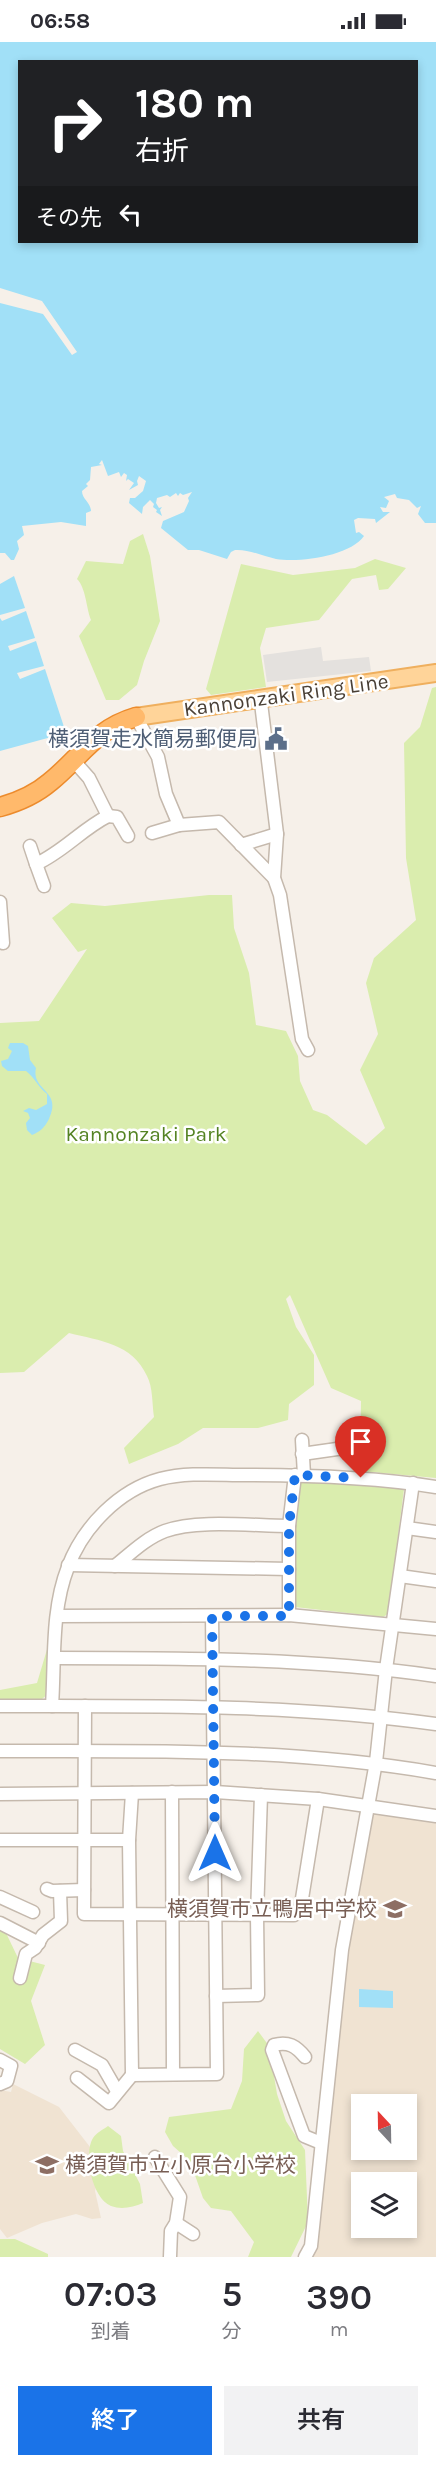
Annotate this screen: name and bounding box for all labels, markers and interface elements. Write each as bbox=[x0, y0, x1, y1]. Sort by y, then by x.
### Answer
text: 06:58 bbox=[30, 8, 90, 34]
text: 180 m bbox=[135, 78, 254, 128]
icon: right bbox=[36, 84, 114, 162]
text: 右折 bbox=[135, 135, 189, 167]
icon: left bbox=[114, 198, 147, 231]
text: その先 bbox=[36, 205, 102, 231]
street label: Kannonzaki Ring Line bbox=[182, 669, 390, 721]
public building icon: 横須賀走水簡易郵便局 bbox=[263, 726, 289, 752]
place label: 横須賀走水簡易郵便局 bbox=[48, 727, 258, 751]
park label: Kannonzaki Park bbox=[65, 1122, 227, 1146]
pin bbox=[335, 1416, 386, 1478]
icon: arrive bbox=[344, 1425, 377, 1458]
position arrow bbox=[183, 1821, 247, 1885]
school or university icon: 横須賀市立鴨居中学校 bbox=[382, 1896, 408, 1922]
place label: 横須賀市立鴨居中学校 bbox=[167, 1897, 377, 1921]
north arrow bbox=[351, 2094, 417, 2160]
map controls bbox=[351, 2094, 417, 2238]
school or university icon: 横須賀市立小原台小学校 bbox=[34, 2152, 60, 2178]
place label: 横須賀市立小原台小学校 bbox=[65, 2153, 296, 2177]
button: layers bbox=[351, 2172, 417, 2238]
text: 07:03 bbox=[64, 2273, 158, 2315]
text: 5 bbox=[221, 2273, 242, 2315]
text: 390 bbox=[306, 2276, 372, 2318]
text: m bbox=[330, 2318, 348, 2341]
text: 到着 bbox=[91, 2320, 131, 2343]
text: 分 bbox=[222, 2320, 242, 2343]
button: 終了 bbox=[18, 2386, 212, 2455]
button: 共有 bbox=[224, 2386, 418, 2455]

